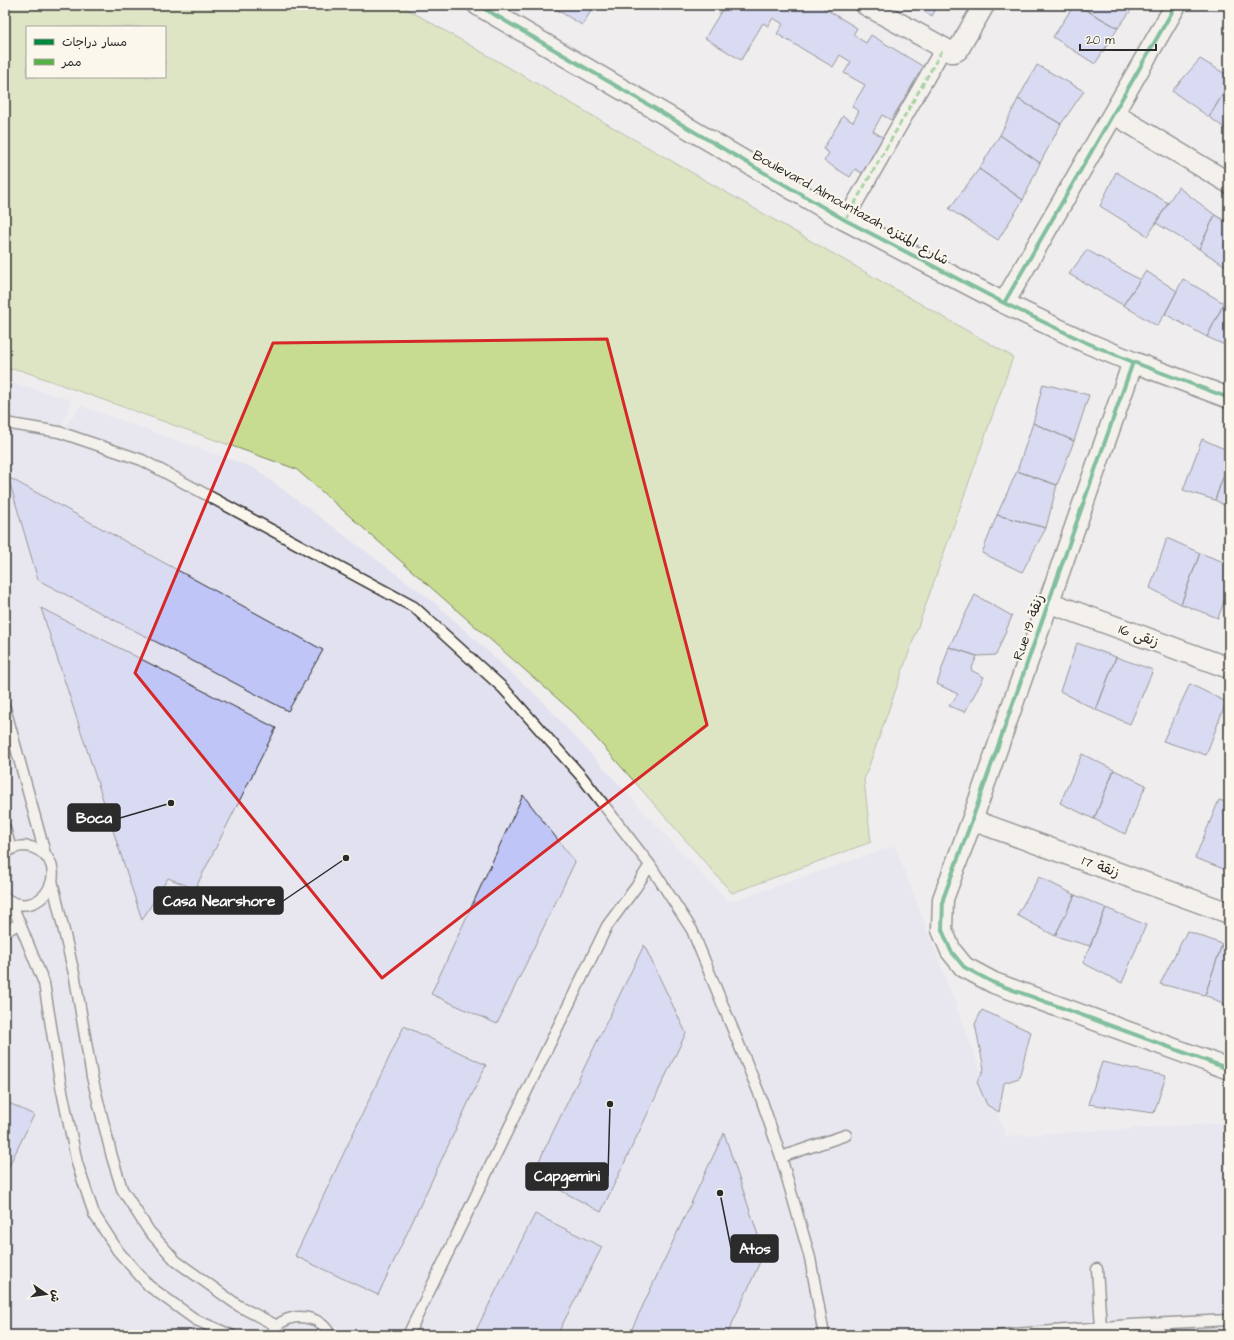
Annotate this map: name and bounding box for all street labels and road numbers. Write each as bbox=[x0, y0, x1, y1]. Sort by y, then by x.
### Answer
street label: Boulevard Almountazah شارع المنتزه bbox=[749, 145, 952, 270]
street label: Rue 19 زنقة bbox=[1008, 592, 1050, 663]
street label: زنقى 16 bbox=[1116, 619, 1162, 652]
street label: زنقة 17 bbox=[1079, 851, 1122, 883]

